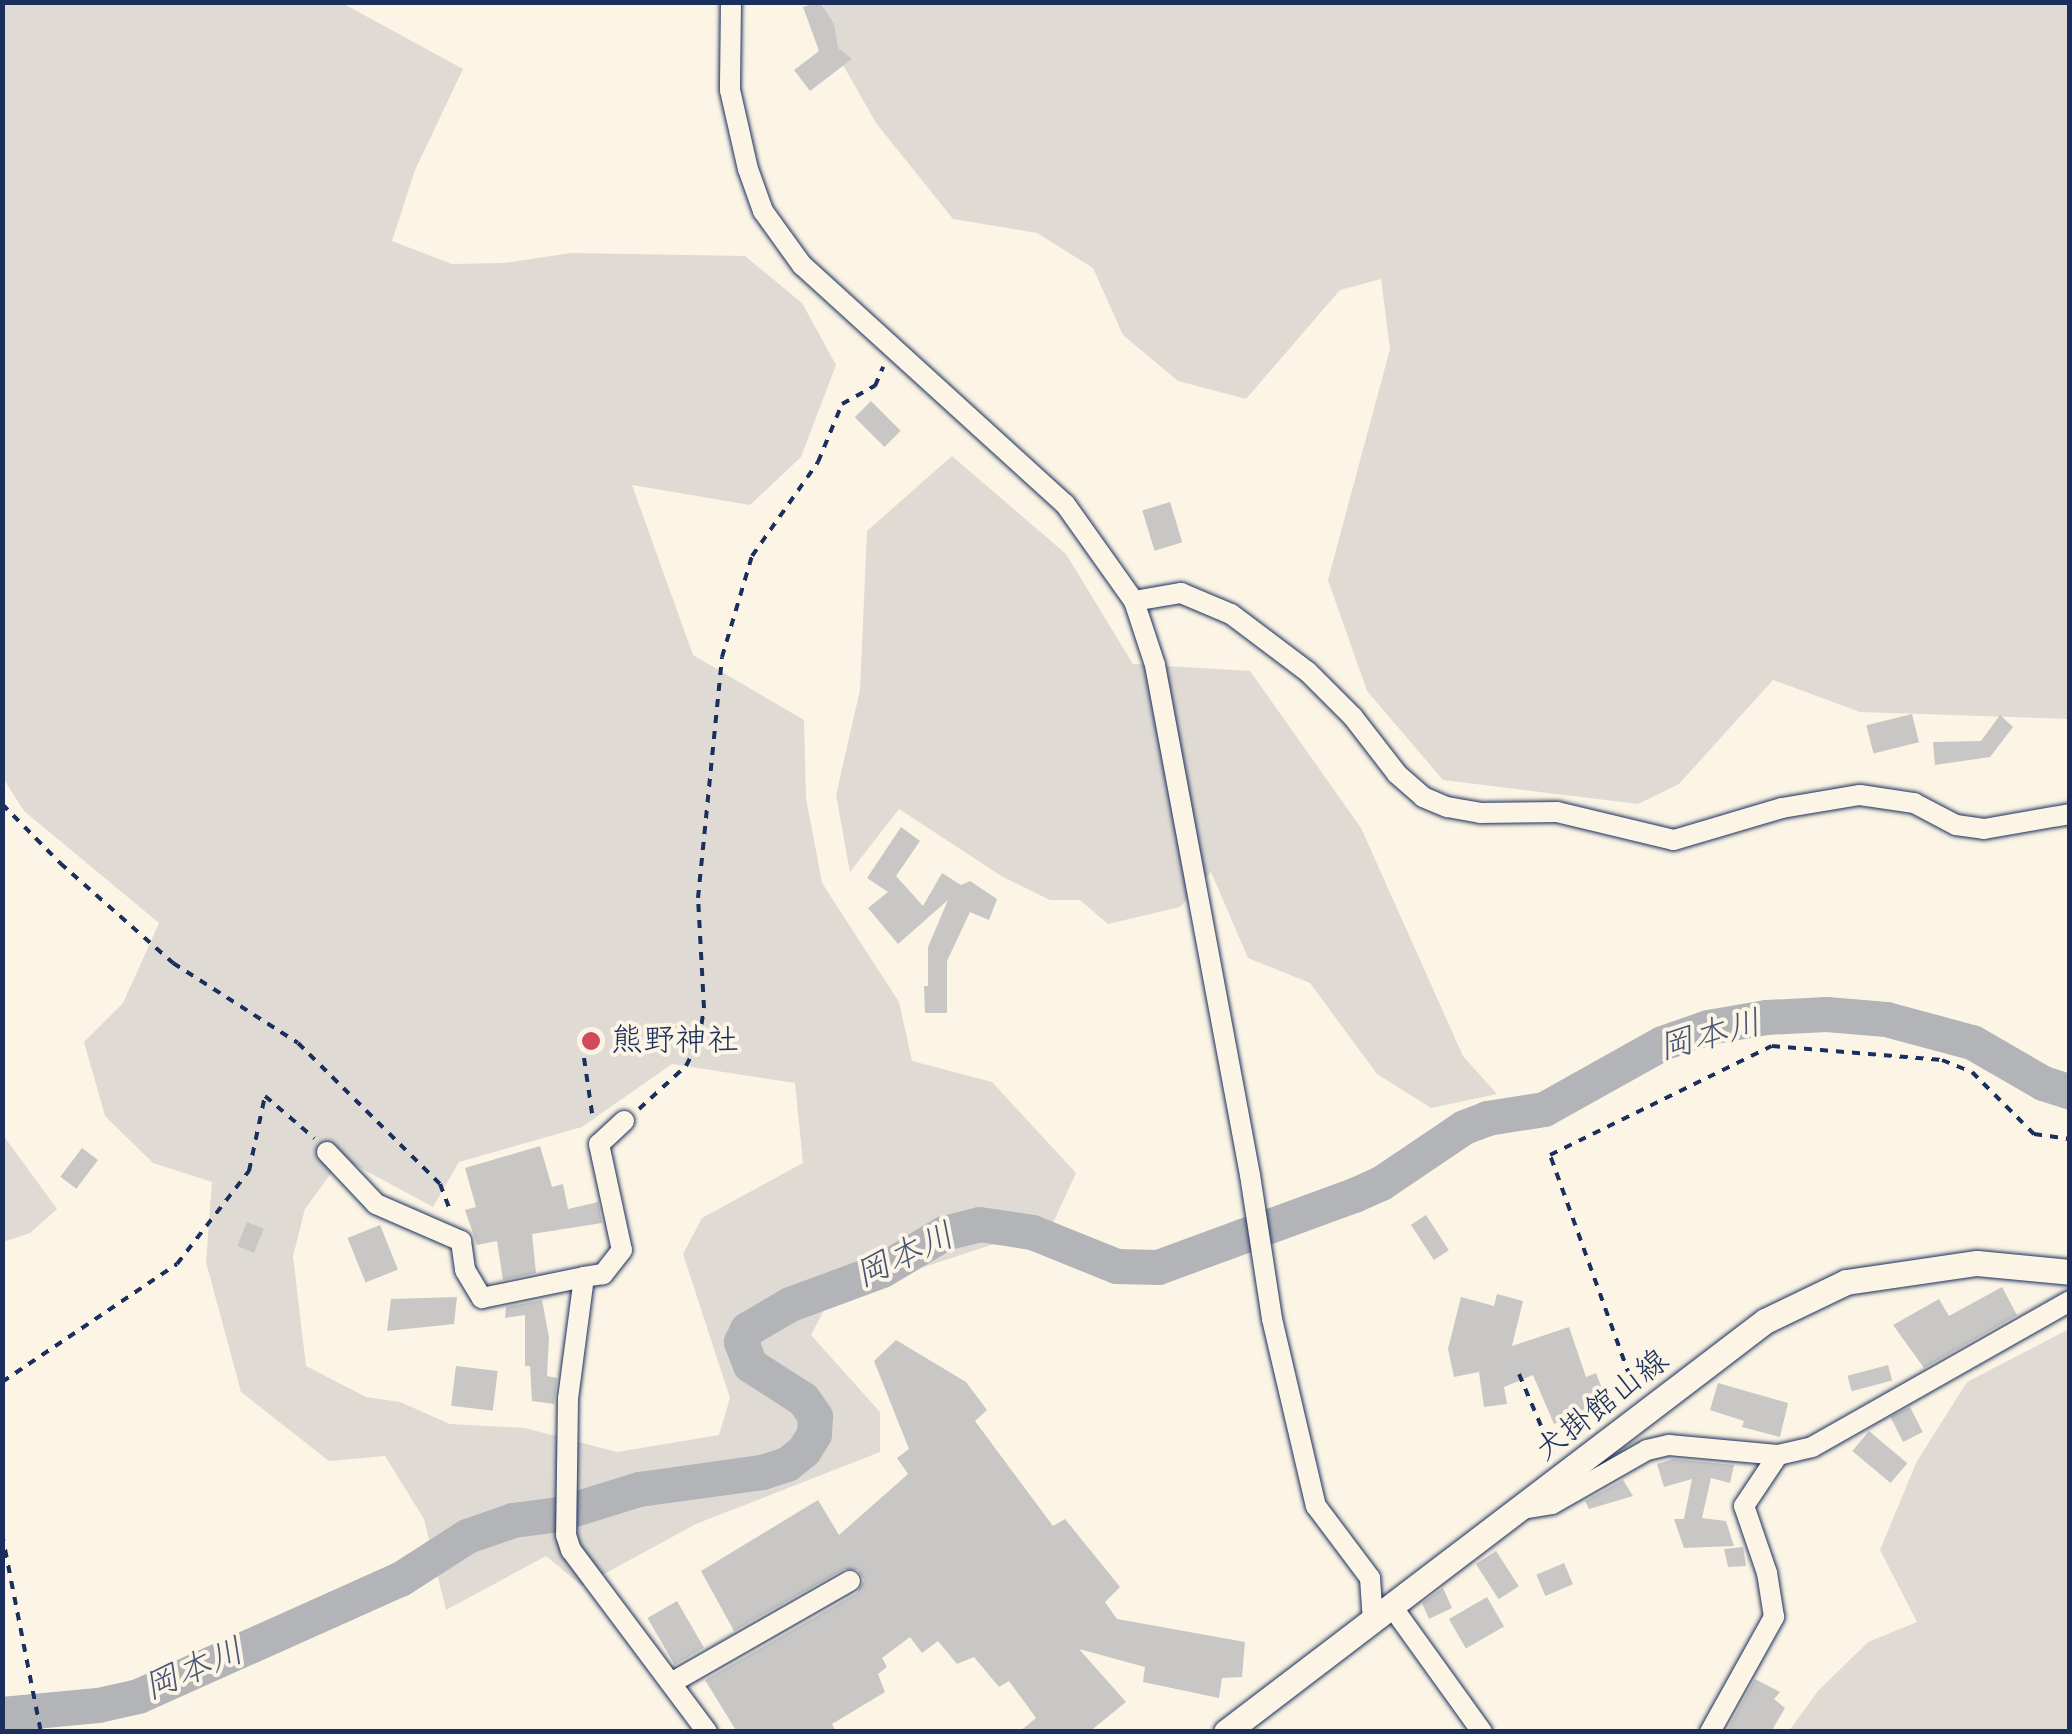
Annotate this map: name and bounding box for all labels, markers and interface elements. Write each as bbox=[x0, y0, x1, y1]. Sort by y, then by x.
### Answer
water label: 岡本川 bbox=[1654, 1002, 1766, 1070]
place label: 熊野神社 bbox=[611, 1022, 739, 1060]
marker: 熊野神社 bbox=[580, 1030, 602, 1052]
water label: 岡本川 bbox=[849, 1215, 961, 1297]
street label: 犬掛館山線 bbox=[1527, 1342, 1677, 1470]
water label: 岡本川 bbox=[137, 1630, 251, 1710]

